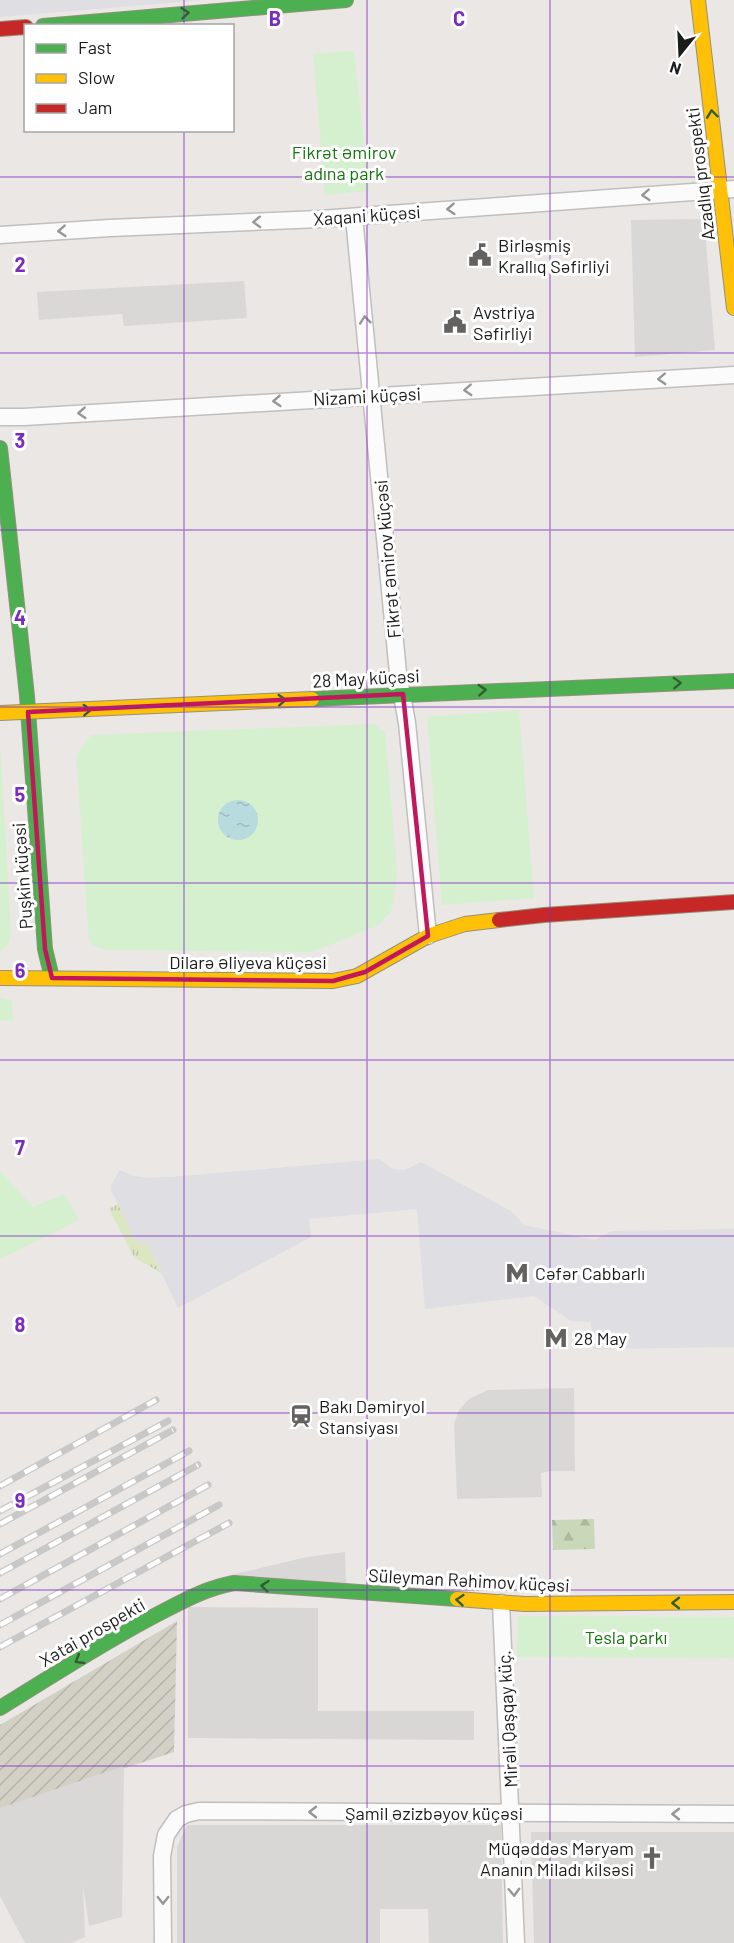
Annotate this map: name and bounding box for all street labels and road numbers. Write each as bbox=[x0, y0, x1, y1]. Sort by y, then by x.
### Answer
street label: Azadlıq prospekti bbox=[681, 106, 719, 242]
street label: Xaqani küçəsi bbox=[313, 200, 421, 230]
street label: Nizami küçəsi bbox=[313, 382, 421, 410]
street label: Fikrət Əmirov küçəsi bbox=[369, 479, 405, 639]
street label: 28 May küçəsi bbox=[312, 664, 420, 692]
street label: Puşkin küçəsi bbox=[7, 822, 37, 930]
street label: Dilarə Əliyeva küçəsi bbox=[169, 951, 327, 973]
street label: Süleyman Rəhimov küçəsi bbox=[368, 1564, 570, 1596]
street label: Xətai prospekti bbox=[35, 1593, 149, 1671]
street label: Mirəli Qaşqay küç. bbox=[492, 1650, 522, 1788]
street label: Şamil Əzizbəyov küçəsi bbox=[345, 1802, 523, 1824]

